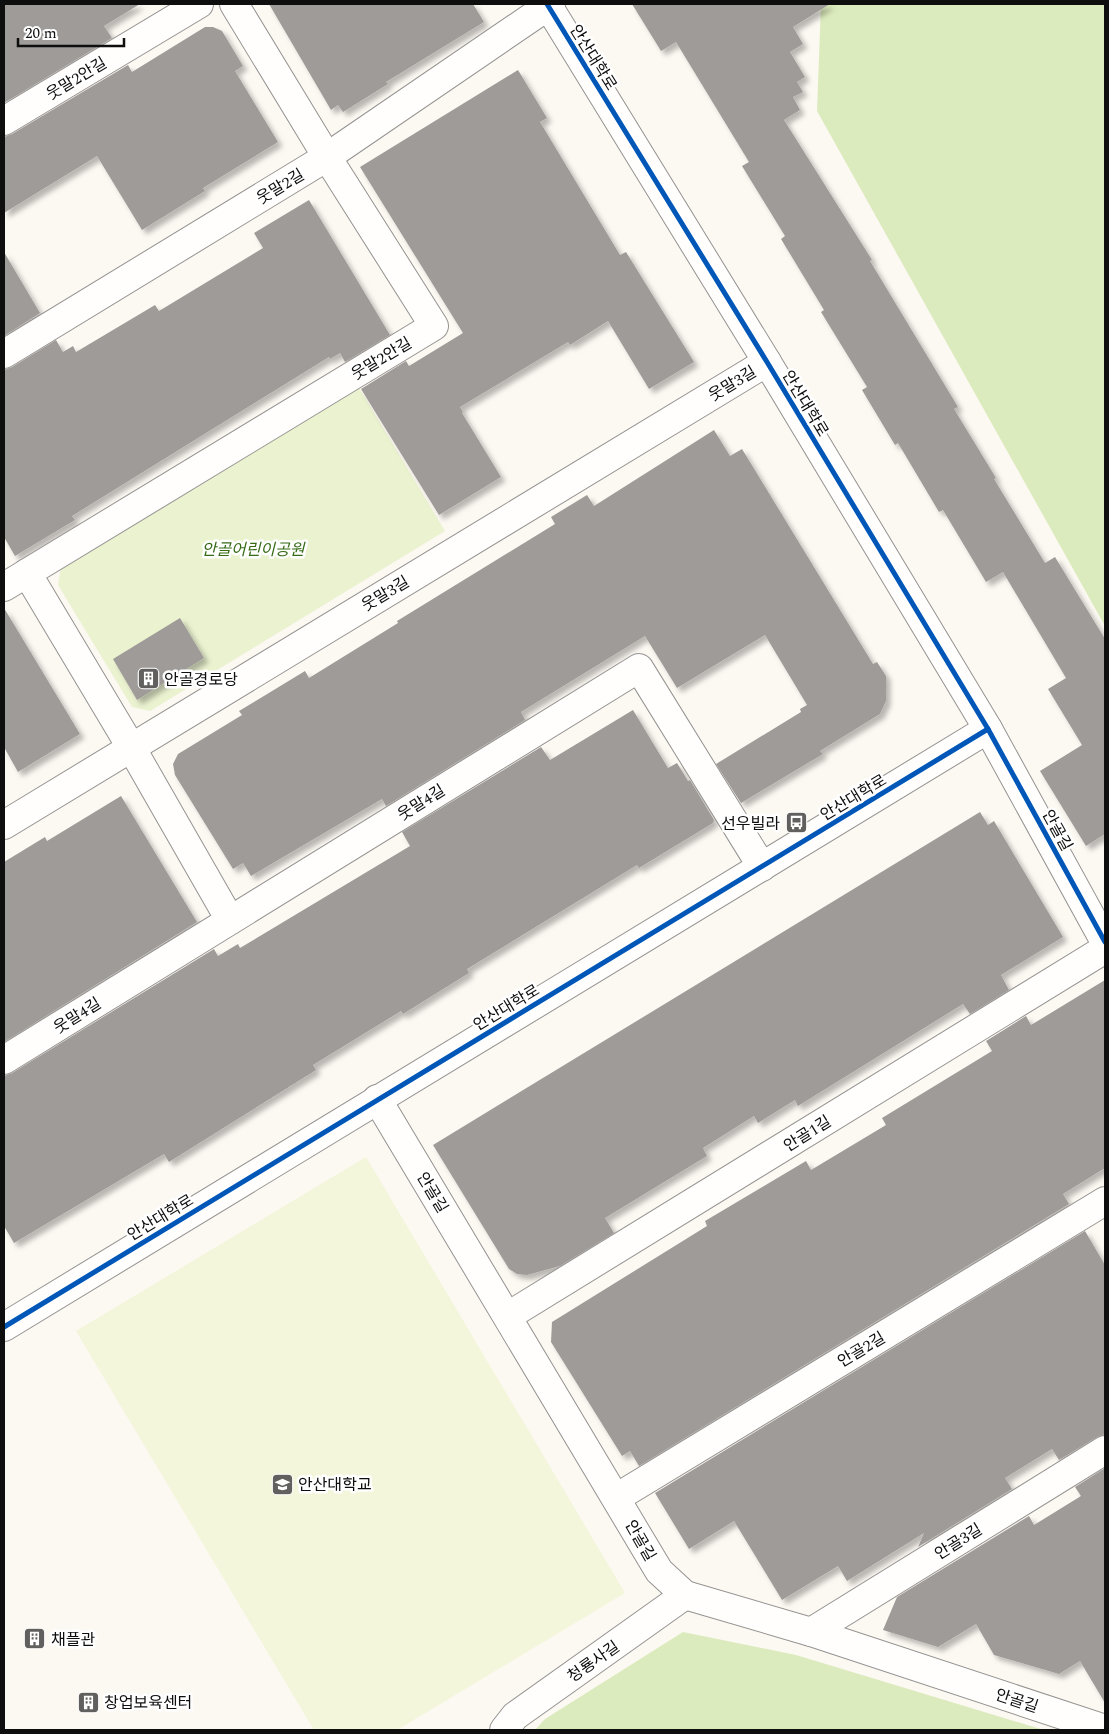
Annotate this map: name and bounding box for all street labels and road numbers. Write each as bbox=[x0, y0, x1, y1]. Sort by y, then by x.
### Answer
street label: 안산대학로 bbox=[563, 20, 623, 95]
street label: 웃말2안길 bbox=[42, 51, 111, 106]
street label: 웃말2길 bbox=[252, 163, 309, 211]
street label: 웃말2안길 bbox=[347, 331, 416, 386]
street label: 웃말3길 bbox=[704, 360, 761, 408]
street label: 안산대학로 bbox=[776, 366, 835, 441]
street label: 웃말3길 bbox=[357, 570, 414, 618]
street label: 안산대학로 bbox=[816, 768, 891, 827]
street label: 웃말4길 bbox=[393, 779, 450, 827]
street label: 안골길 bbox=[1036, 805, 1078, 856]
street label: 안산대학로 bbox=[469, 978, 544, 1037]
street label: 웃말4길 bbox=[49, 992, 106, 1040]
street label: 안골1길 bbox=[779, 1110, 836, 1158]
street label: 안골길 bbox=[410, 1167, 454, 1218]
street label: 안산대학로 bbox=[123, 1188, 198, 1247]
street label: 안골2길 bbox=[833, 1326, 890, 1374]
street label: 안골길 bbox=[619, 1515, 662, 1566]
street label: 안골3길 bbox=[930, 1518, 987, 1566]
street label: 청룡사길 bbox=[563, 1635, 625, 1689]
street label: 안골길 bbox=[992, 1683, 1041, 1719]

